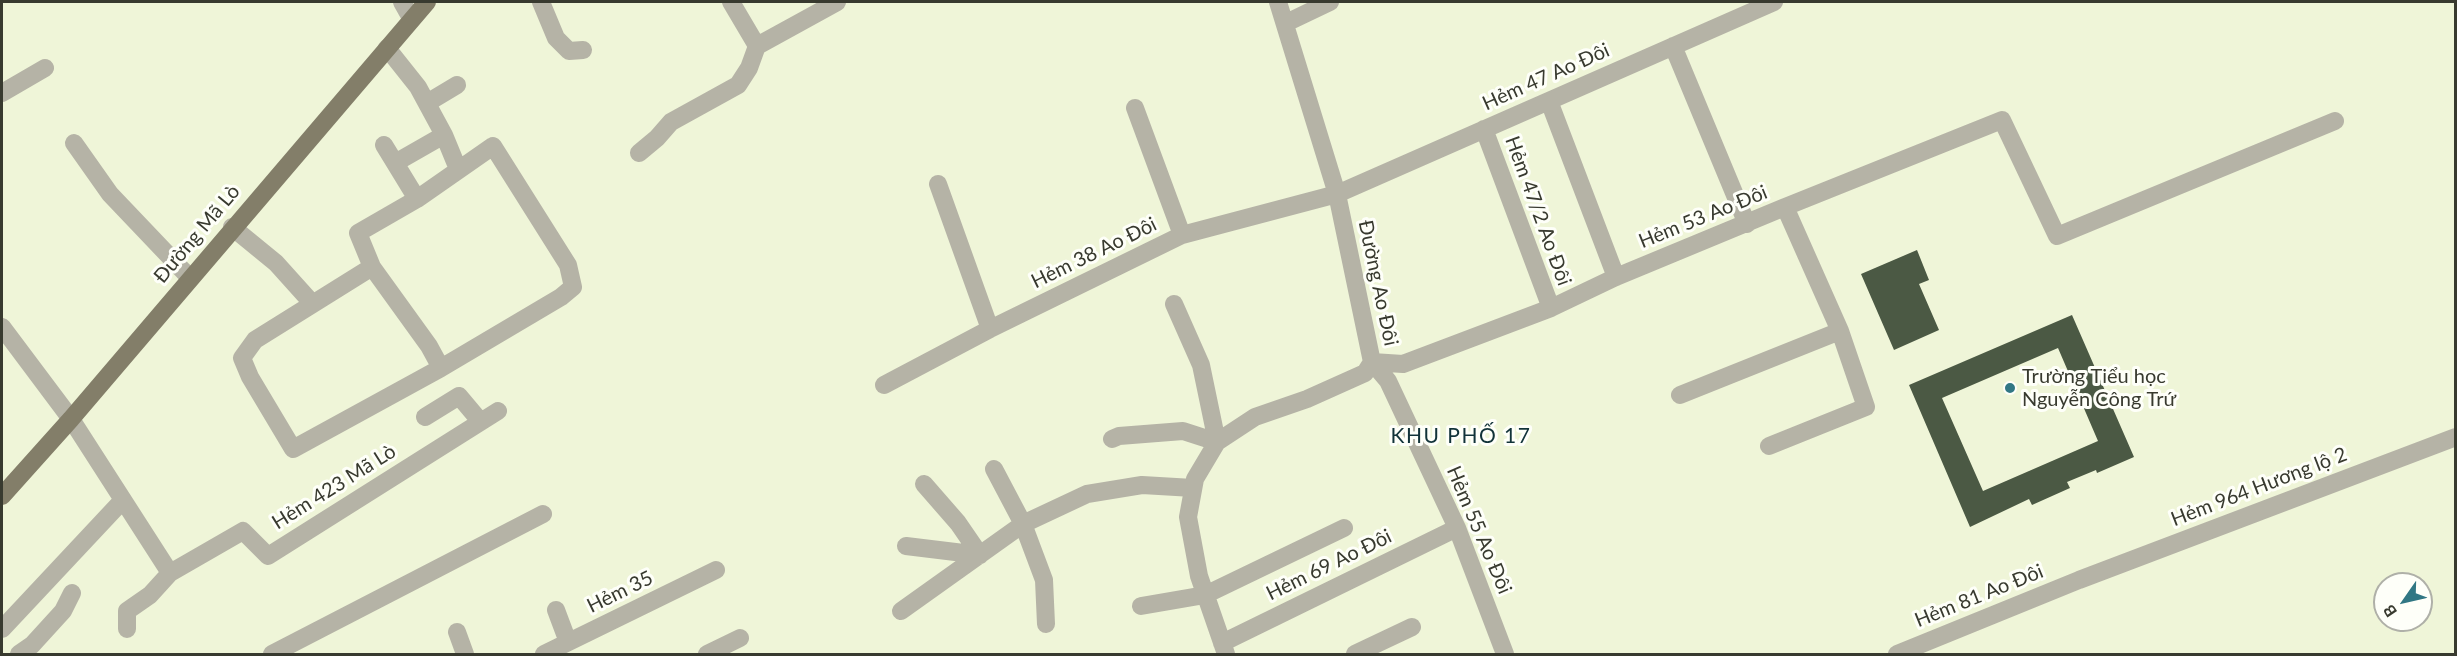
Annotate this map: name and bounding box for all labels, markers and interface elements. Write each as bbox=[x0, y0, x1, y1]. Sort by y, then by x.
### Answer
street label: Hẻm 47 Ao Đôi bbox=[1479, 38, 1613, 116]
street label: Hẻm 47/2 Ao Đôi bbox=[1500, 133, 1576, 289]
street label: Đường Mã Lò bbox=[149, 180, 245, 288]
street label: Hẻm 53 Ao Đôi bbox=[1635, 180, 1771, 254]
street label: Hẻm 38 Ao Đôi bbox=[1027, 212, 1161, 294]
street label: Đường Ao Đôi bbox=[1353, 218, 1403, 348]
place label: Trường Tiểu học Nguyễn Công Trứ bbox=[2022, 365, 2176, 412]
marker: Trường Tiểu học Nguyễn Công Trứ bbox=[2003, 381, 2017, 395]
district label: KHU PHỐ 17 bbox=[1391, 423, 1531, 449]
street label: Hẻm 423 Mã Lò bbox=[268, 439, 400, 535]
street label: Hẻm 964 Hương lộ 2 bbox=[2168, 442, 2350, 532]
street label: Hẻm 55 Ao Đôi bbox=[1441, 462, 1517, 598]
street label: Hẻm 69 Ao Đôi bbox=[1262, 524, 1396, 606]
street label: Hẻm 81 Ao Đôi bbox=[1911, 559, 2047, 633]
street label: Hẻm 35 bbox=[583, 566, 657, 618]
north arrow bbox=[2373, 572, 2433, 632]
text: B bbox=[2379, 602, 2400, 621]

